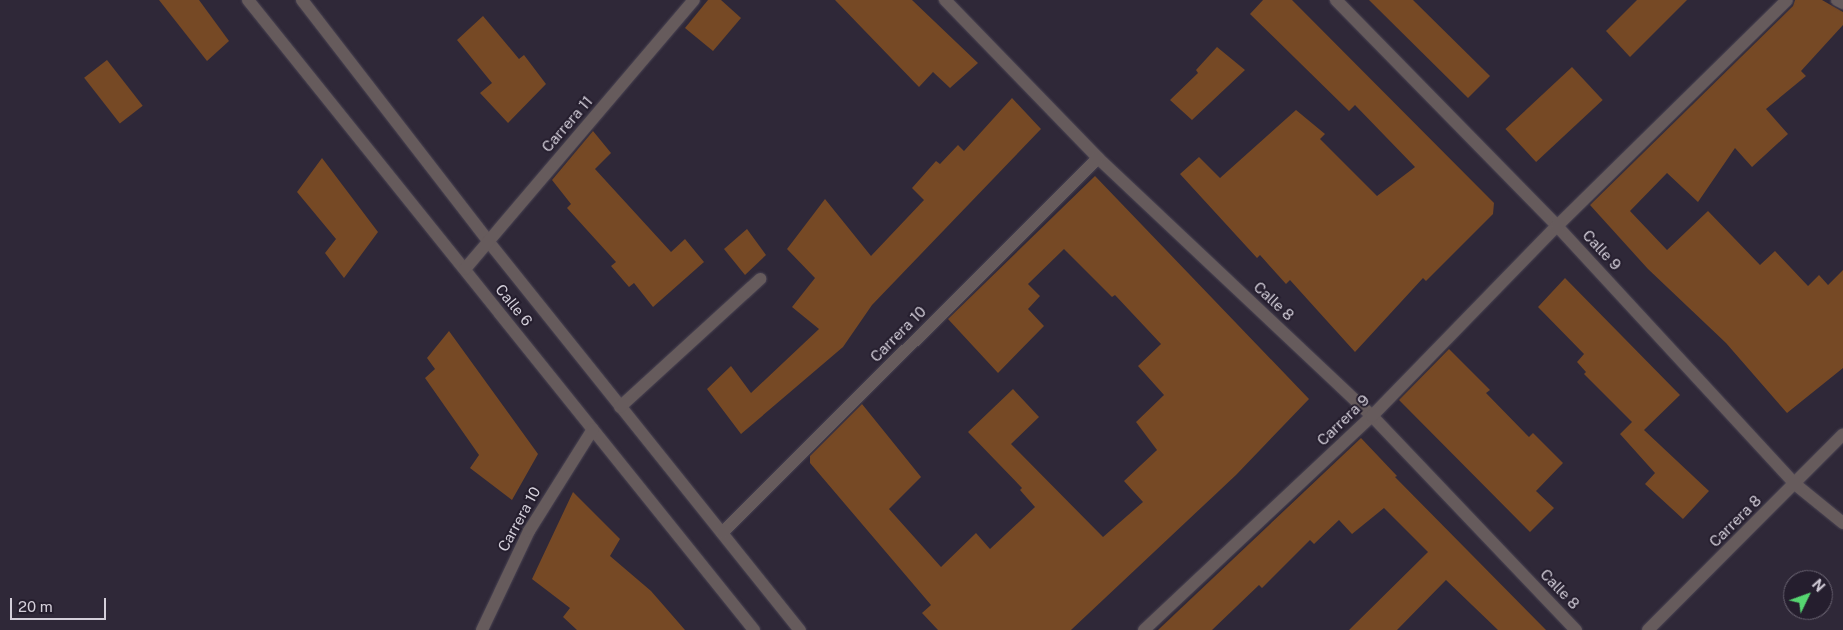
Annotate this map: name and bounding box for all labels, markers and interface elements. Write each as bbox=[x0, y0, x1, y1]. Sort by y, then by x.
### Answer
street label: Carrera 11 bbox=[538, 92, 596, 156]
street label: Calle 9 bbox=[1579, 226, 1625, 274]
street label: Calle 8 bbox=[1250, 278, 1298, 324]
street label: Calle 6 bbox=[492, 280, 536, 330]
street label: Carrera 10 bbox=[866, 302, 930, 366]
street label: Carrera 9 bbox=[1313, 391, 1373, 449]
street label: Carrera 10 bbox=[494, 483, 544, 555]
street label: Carrera 8 bbox=[1705, 491, 1765, 551]
street label: Calle 8 bbox=[1537, 565, 1583, 613]
north arrow bbox=[1783, 570, 1833, 620]
text: N bbox=[1809, 576, 1828, 595]
scale bar bbox=[12, 588, 109, 620]
text: 20 m bbox=[18, 598, 53, 615]

